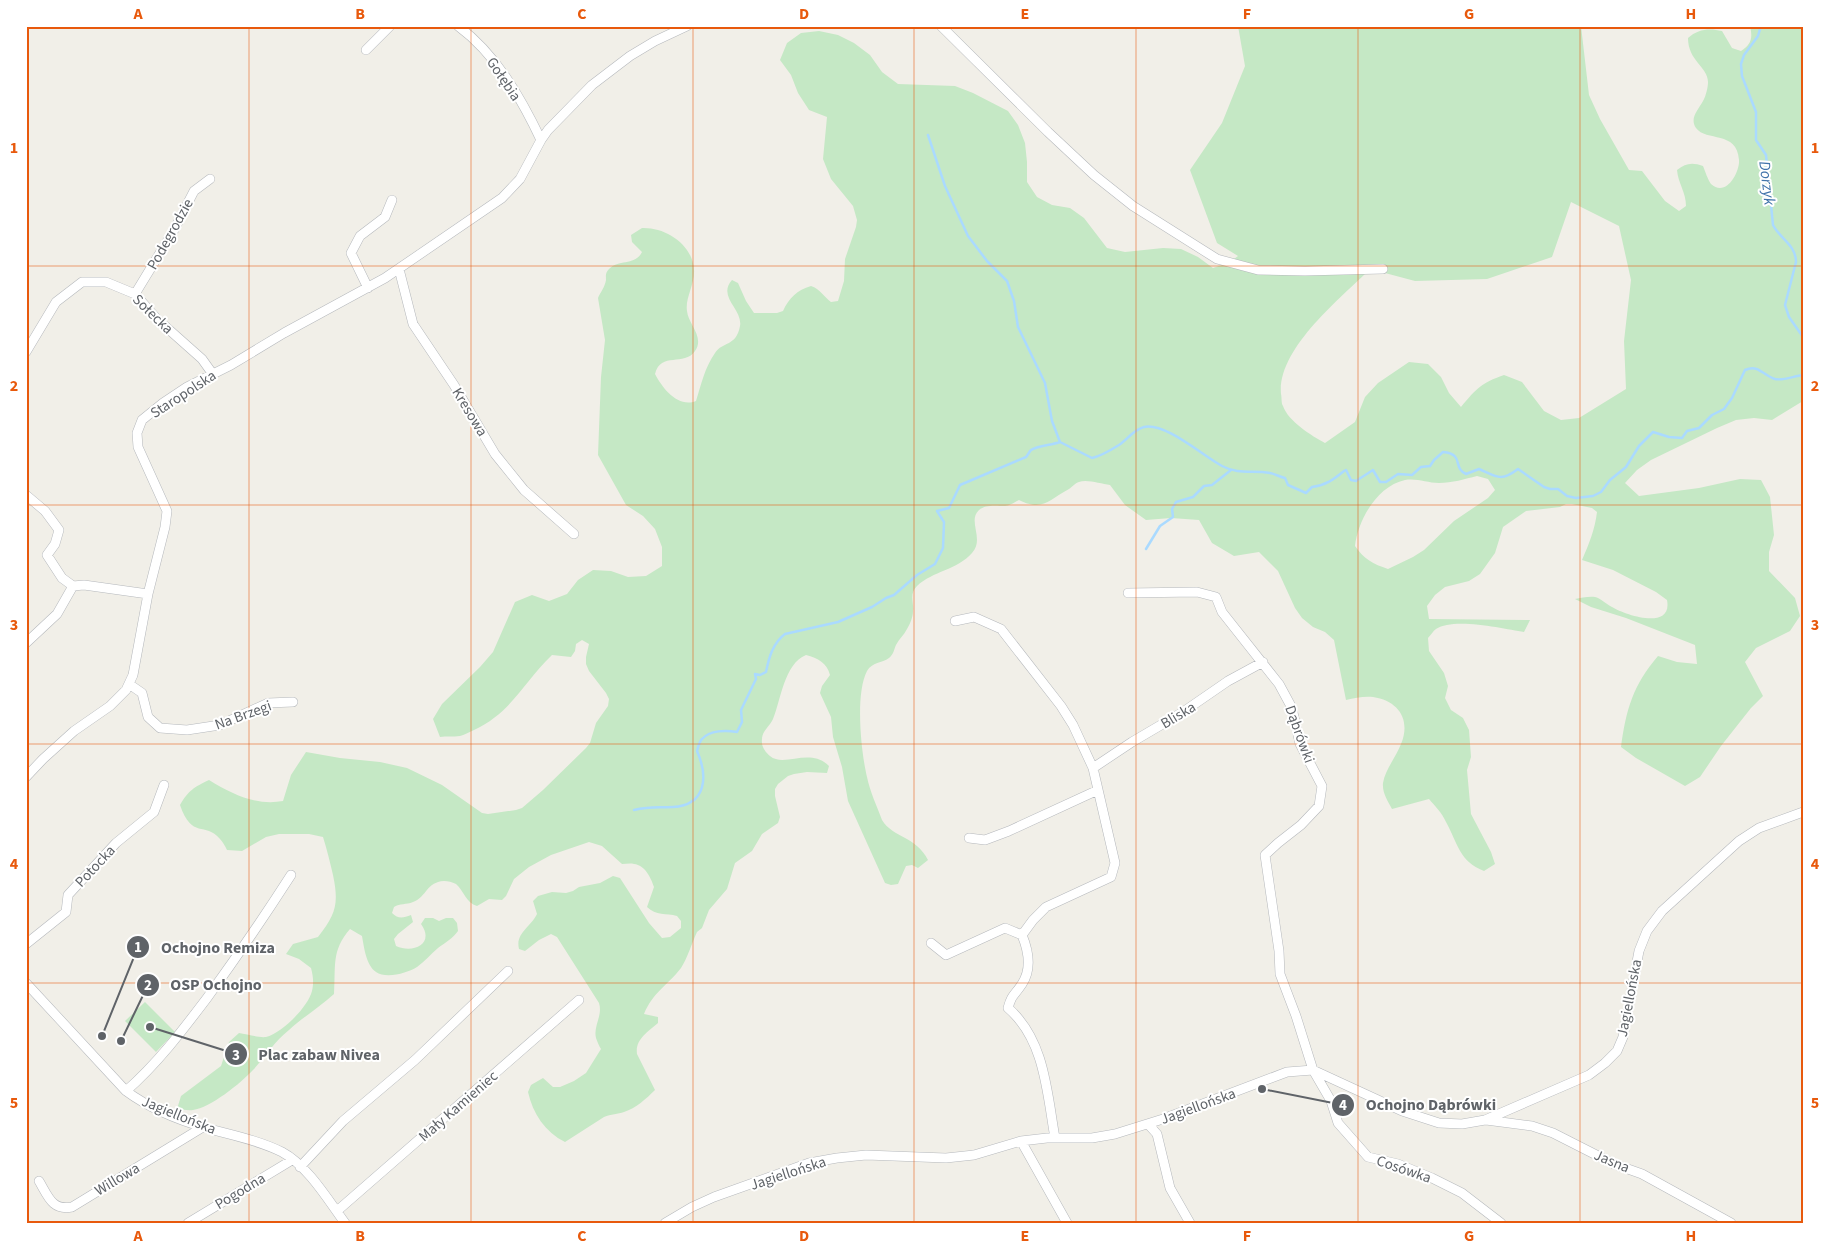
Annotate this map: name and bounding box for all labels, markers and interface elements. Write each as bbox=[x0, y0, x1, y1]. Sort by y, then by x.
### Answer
text: A bbox=[132, 3, 143, 25]
text: B bbox=[355, 3, 365, 25]
text: C bbox=[577, 3, 587, 25]
text: D bbox=[799, 3, 809, 25]
text: E bbox=[1021, 3, 1029, 25]
text: F bbox=[1243, 3, 1251, 25]
text: G bbox=[1464, 3, 1474, 25]
text: H bbox=[1686, 3, 1696, 25]
street label: Gołębia bbox=[481, 53, 526, 105]
text: 1 bbox=[10, 137, 18, 159]
text: 1 bbox=[1811, 137, 1819, 159]
water label: Dorzyk bbox=[1753, 160, 1781, 207]
street label: Podegrodzie bbox=[142, 195, 199, 274]
street label: Sołecka bbox=[127, 290, 178, 339]
street label: Staropolska bbox=[146, 365, 220, 424]
text: 2 bbox=[10, 375, 18, 397]
text: 2 bbox=[1811, 375, 1819, 397]
street label: Kresowa bbox=[447, 384, 492, 441]
text: 3 bbox=[10, 614, 18, 636]
text: 3 bbox=[1811, 614, 1819, 636]
street label: Na Brzegi bbox=[212, 696, 274, 735]
street label: Bliska bbox=[1157, 697, 1200, 734]
street label: Dąbrówki bbox=[1279, 702, 1320, 766]
street label: Potocka bbox=[70, 841, 120, 892]
text: 4 bbox=[10, 853, 19, 875]
text: 4 bbox=[1811, 853, 1820, 875]
callout: Ochojno Remiza bbox=[126, 932, 284, 963]
text: 1 bbox=[134, 937, 142, 958]
text: Ochojno Remiza bbox=[161, 937, 275, 959]
street label: Jagiellońska bbox=[1612, 958, 1647, 1039]
callout: OSP Ochojno bbox=[135, 969, 272, 1000]
text: OSP Ochojno bbox=[170, 974, 262, 996]
text: 2 bbox=[144, 975, 152, 996]
callout: Plac zabaw Nivea bbox=[223, 1039, 390, 1070]
text: Plac zabaw Nivea bbox=[258, 1044, 380, 1066]
text: 3 bbox=[232, 1045, 240, 1066]
street label: Mały Kamieniec bbox=[414, 1066, 503, 1147]
street label: Jagiellońska bbox=[1158, 1083, 1239, 1130]
callout: Ochojno Dąbrówki bbox=[1330, 1089, 1506, 1120]
street label: Jagiellońska bbox=[138, 1091, 219, 1140]
text: 5 bbox=[10, 1092, 18, 1114]
text: 5 bbox=[1811, 1092, 1819, 1114]
text: Ochojno Dąbrówki bbox=[1366, 1094, 1496, 1116]
text: 4 bbox=[1339, 1095, 1347, 1116]
street label: Jasna bbox=[1591, 1145, 1633, 1178]
street label: Cosówka bbox=[1374, 1150, 1434, 1189]
street label: Jagiellońska bbox=[748, 1151, 829, 1196]
street label: Willowa bbox=[91, 1158, 144, 1201]
street label: Pogodna bbox=[211, 1168, 270, 1215]
text: A bbox=[132, 1225, 143, 1247]
text: B bbox=[355, 1225, 365, 1247]
text: C bbox=[577, 1225, 587, 1247]
text: D bbox=[799, 1225, 809, 1247]
text: E bbox=[1021, 1225, 1029, 1247]
text: F bbox=[1243, 1225, 1251, 1247]
text: G bbox=[1464, 1225, 1474, 1247]
text: H bbox=[1686, 1225, 1696, 1247]

